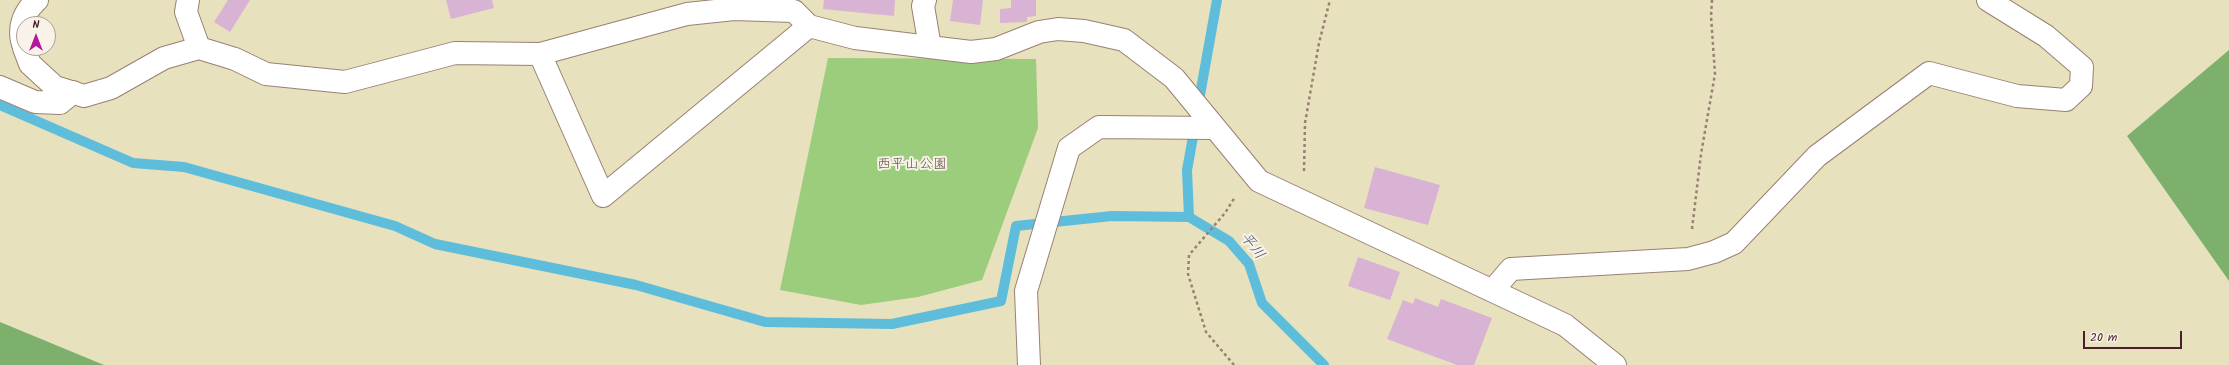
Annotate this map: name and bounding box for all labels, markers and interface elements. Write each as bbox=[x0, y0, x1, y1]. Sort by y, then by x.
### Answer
north arrow bbox=[16, 16, 56, 56]
text: N bbox=[33, 16, 39, 34]
park label: 西平山公園 bbox=[877, 158, 947, 174]
water label: 平川 bbox=[1235, 230, 1267, 264]
scale bar bbox=[2085, 323, 2184, 349]
text: 20 m bbox=[2090, 328, 2117, 347]

